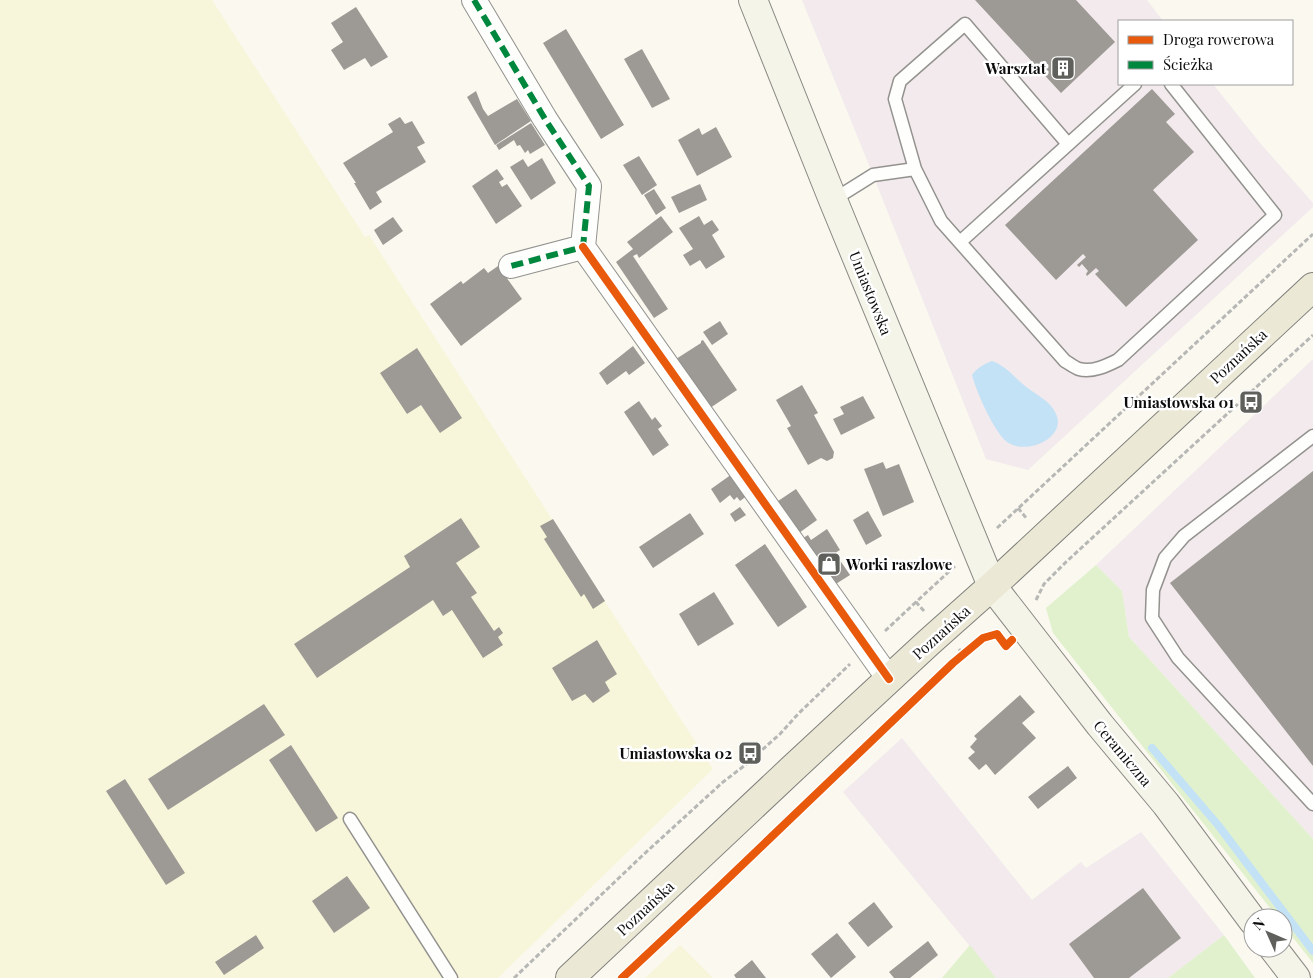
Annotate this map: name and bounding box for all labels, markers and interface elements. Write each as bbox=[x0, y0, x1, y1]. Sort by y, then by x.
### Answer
legend bbox=[1118, 20, 1293, 85]
text: Droga rowerowa bbox=[1163, 29, 1275, 49]
text: Ścieżka bbox=[1163, 54, 1214, 74]
building icon: Warsztat bbox=[1050, 55, 1076, 81]
place label: Warsztat bbox=[984, 58, 1047, 78]
street label: Umiastowska bbox=[845, 248, 897, 339]
street label: Poznańska bbox=[1205, 324, 1271, 388]
bus stop icon: Umiastowska 01 bbox=[1238, 389, 1264, 415]
place label: Umiastowska 01 bbox=[1124, 392, 1234, 412]
shop icon: Worki raszlowe bbox=[816, 551, 842, 577]
place label: Worki raszlowe bbox=[845, 554, 953, 574]
street label: Poznańska bbox=[908, 600, 975, 663]
street label: Ceramiczna bbox=[1089, 716, 1157, 791]
bus stop icon: Umiastowska 02 bbox=[737, 740, 763, 766]
place label: Umiastowska 02 bbox=[619, 743, 732, 763]
street label: Poznańska bbox=[612, 876, 678, 940]
north arrow bbox=[1243, 908, 1293, 958]
text: N bbox=[1248, 913, 1269, 934]

